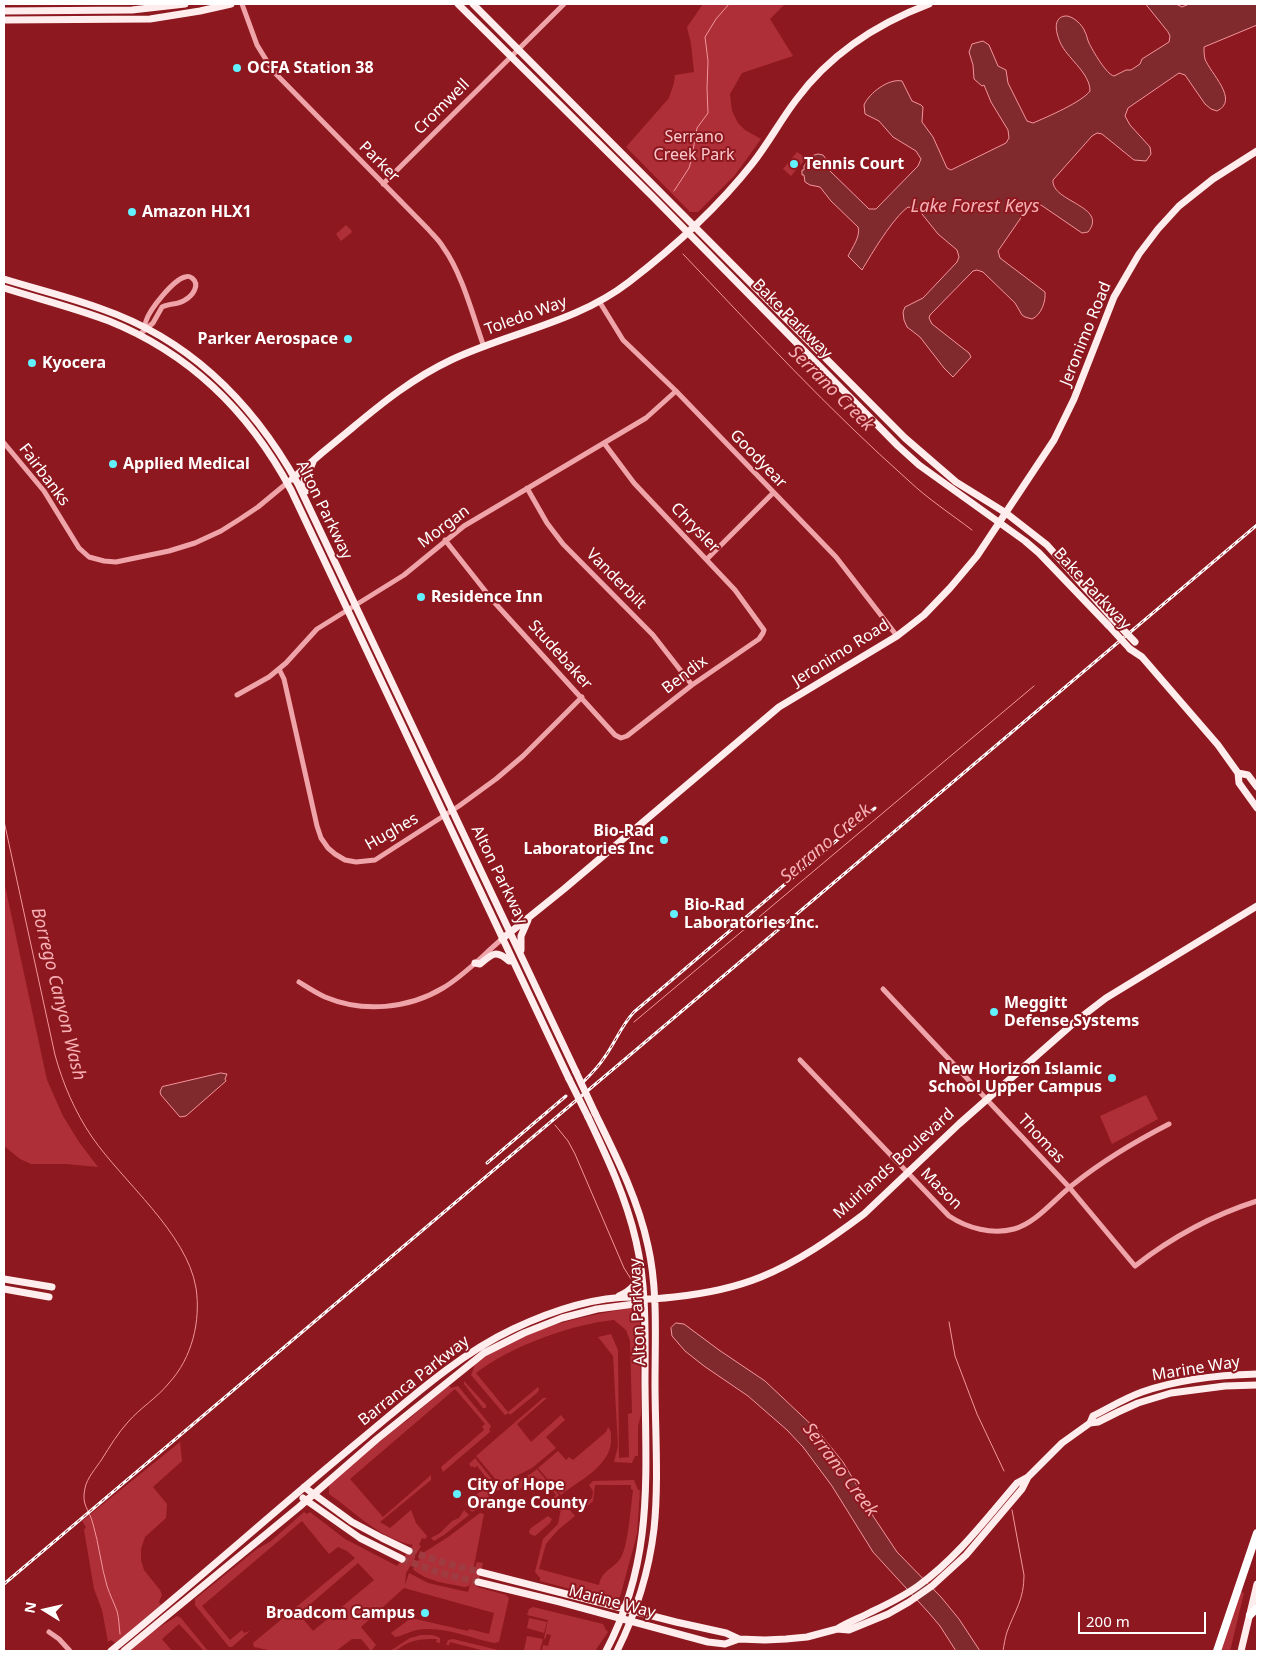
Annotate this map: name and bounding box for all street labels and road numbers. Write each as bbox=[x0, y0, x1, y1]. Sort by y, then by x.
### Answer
street label: Cromwell bbox=[410, 75, 474, 139]
street label: Parker bbox=[355, 138, 403, 186]
street label: Bake Parkway bbox=[748, 275, 836, 363]
street label: Jeronimo Road bbox=[1056, 279, 1116, 389]
street label: Toledo Way bbox=[482, 292, 570, 340]
street label: Goodyear bbox=[726, 426, 790, 492]
street label: Fairbanks bbox=[14, 440, 74, 510]
street label: Alton Parkway bbox=[292, 458, 356, 562]
street label: Chrysler bbox=[666, 499, 724, 557]
street label: Morgan bbox=[415, 501, 473, 553]
street label: Bake Parkway bbox=[1049, 544, 1135, 634]
street label: Vanderbilt bbox=[582, 545, 650, 613]
street label: Jeronimo Road bbox=[789, 616, 893, 690]
street label: Studebaker bbox=[524, 617, 596, 693]
street label: Bendix bbox=[659, 652, 711, 698]
street label: Hughes bbox=[362, 809, 422, 855]
street label: Alton Parkway bbox=[467, 823, 531, 927]
street label: Muirlands Boulevard bbox=[830, 1105, 958, 1223]
street label: Thomas bbox=[1013, 1110, 1069, 1168]
street label: Mason bbox=[916, 1164, 966, 1214]
street label: Alton Parkway bbox=[626, 1258, 650, 1366]
street label: Barranca Parkway bbox=[355, 1332, 473, 1430]
street label: Marine Way bbox=[1151, 1353, 1241, 1385]
street label: Marine Way bbox=[567, 1581, 657, 1623]

